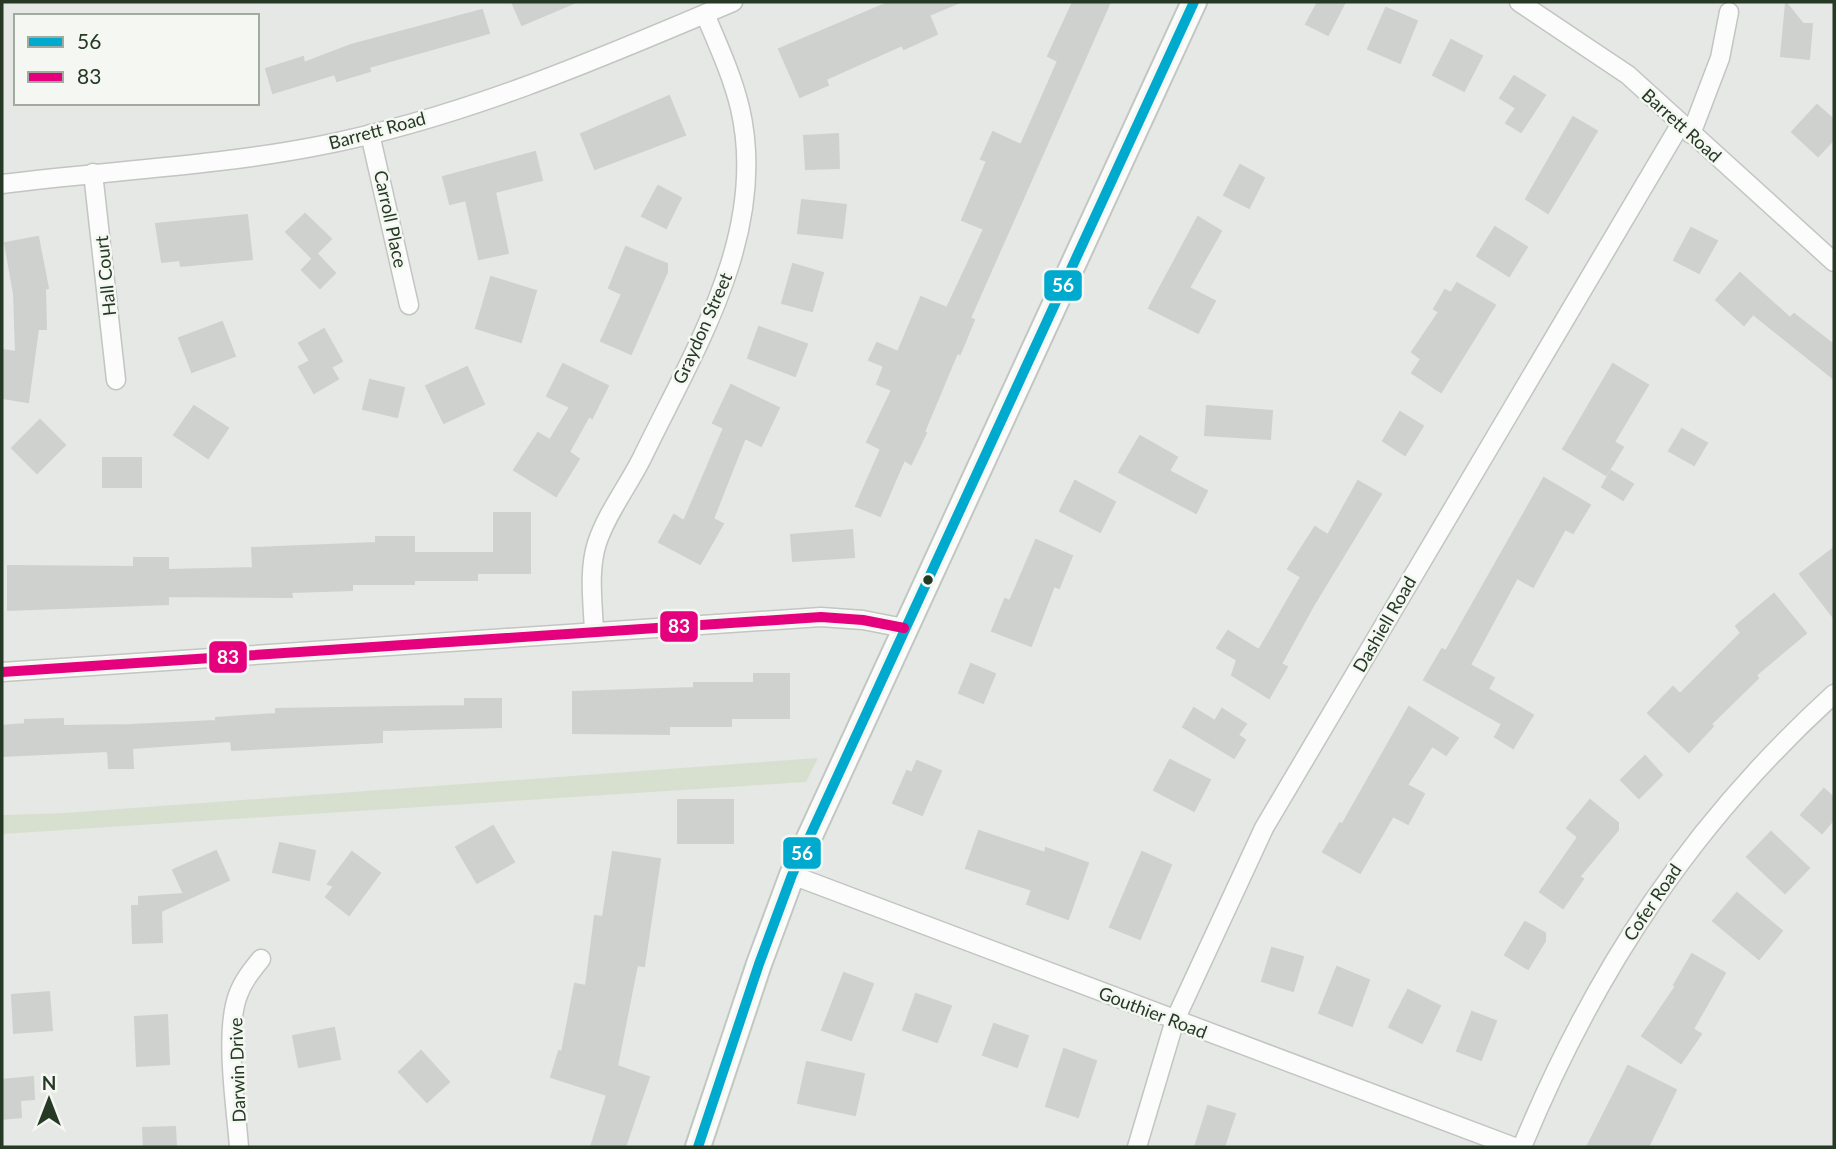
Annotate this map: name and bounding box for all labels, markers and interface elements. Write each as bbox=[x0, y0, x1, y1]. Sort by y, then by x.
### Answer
legend bbox=[14, 14, 259, 105]
text: 56 bbox=[77, 28, 101, 53]
text: 83 bbox=[77, 63, 101, 88]
street label: Barrett Road bbox=[1638, 84, 1726, 166]
street label: Barrett Road bbox=[326, 107, 428, 153]
street label: Carroll Place bbox=[370, 168, 412, 270]
street label: Hall Court bbox=[90, 234, 120, 317]
street label: Graydon Street bbox=[668, 268, 737, 387]
line badge: 56 bbox=[1043, 269, 1083, 302]
text: 56 bbox=[1052, 273, 1074, 296]
street label: Dashiell Road bbox=[1348, 572, 1420, 676]
unlabelled marker bbox=[921, 573, 935, 587]
line badge: 83 bbox=[659, 610, 699, 643]
text: 83 bbox=[668, 614, 690, 637]
line badge: 83 bbox=[208, 640, 248, 674]
text: 83 bbox=[217, 645, 239, 668]
line badge: 56 bbox=[782, 836, 822, 870]
text: 56 bbox=[791, 841, 813, 864]
street label: Cofer Road bbox=[1618, 859, 1686, 945]
street label: Gouthier Road bbox=[1096, 981, 1210, 1043]
street label: Darwin Drive bbox=[224, 1017, 250, 1123]
north arrow bbox=[14, 1065, 84, 1135]
text: N bbox=[42, 1071, 56, 1094]

